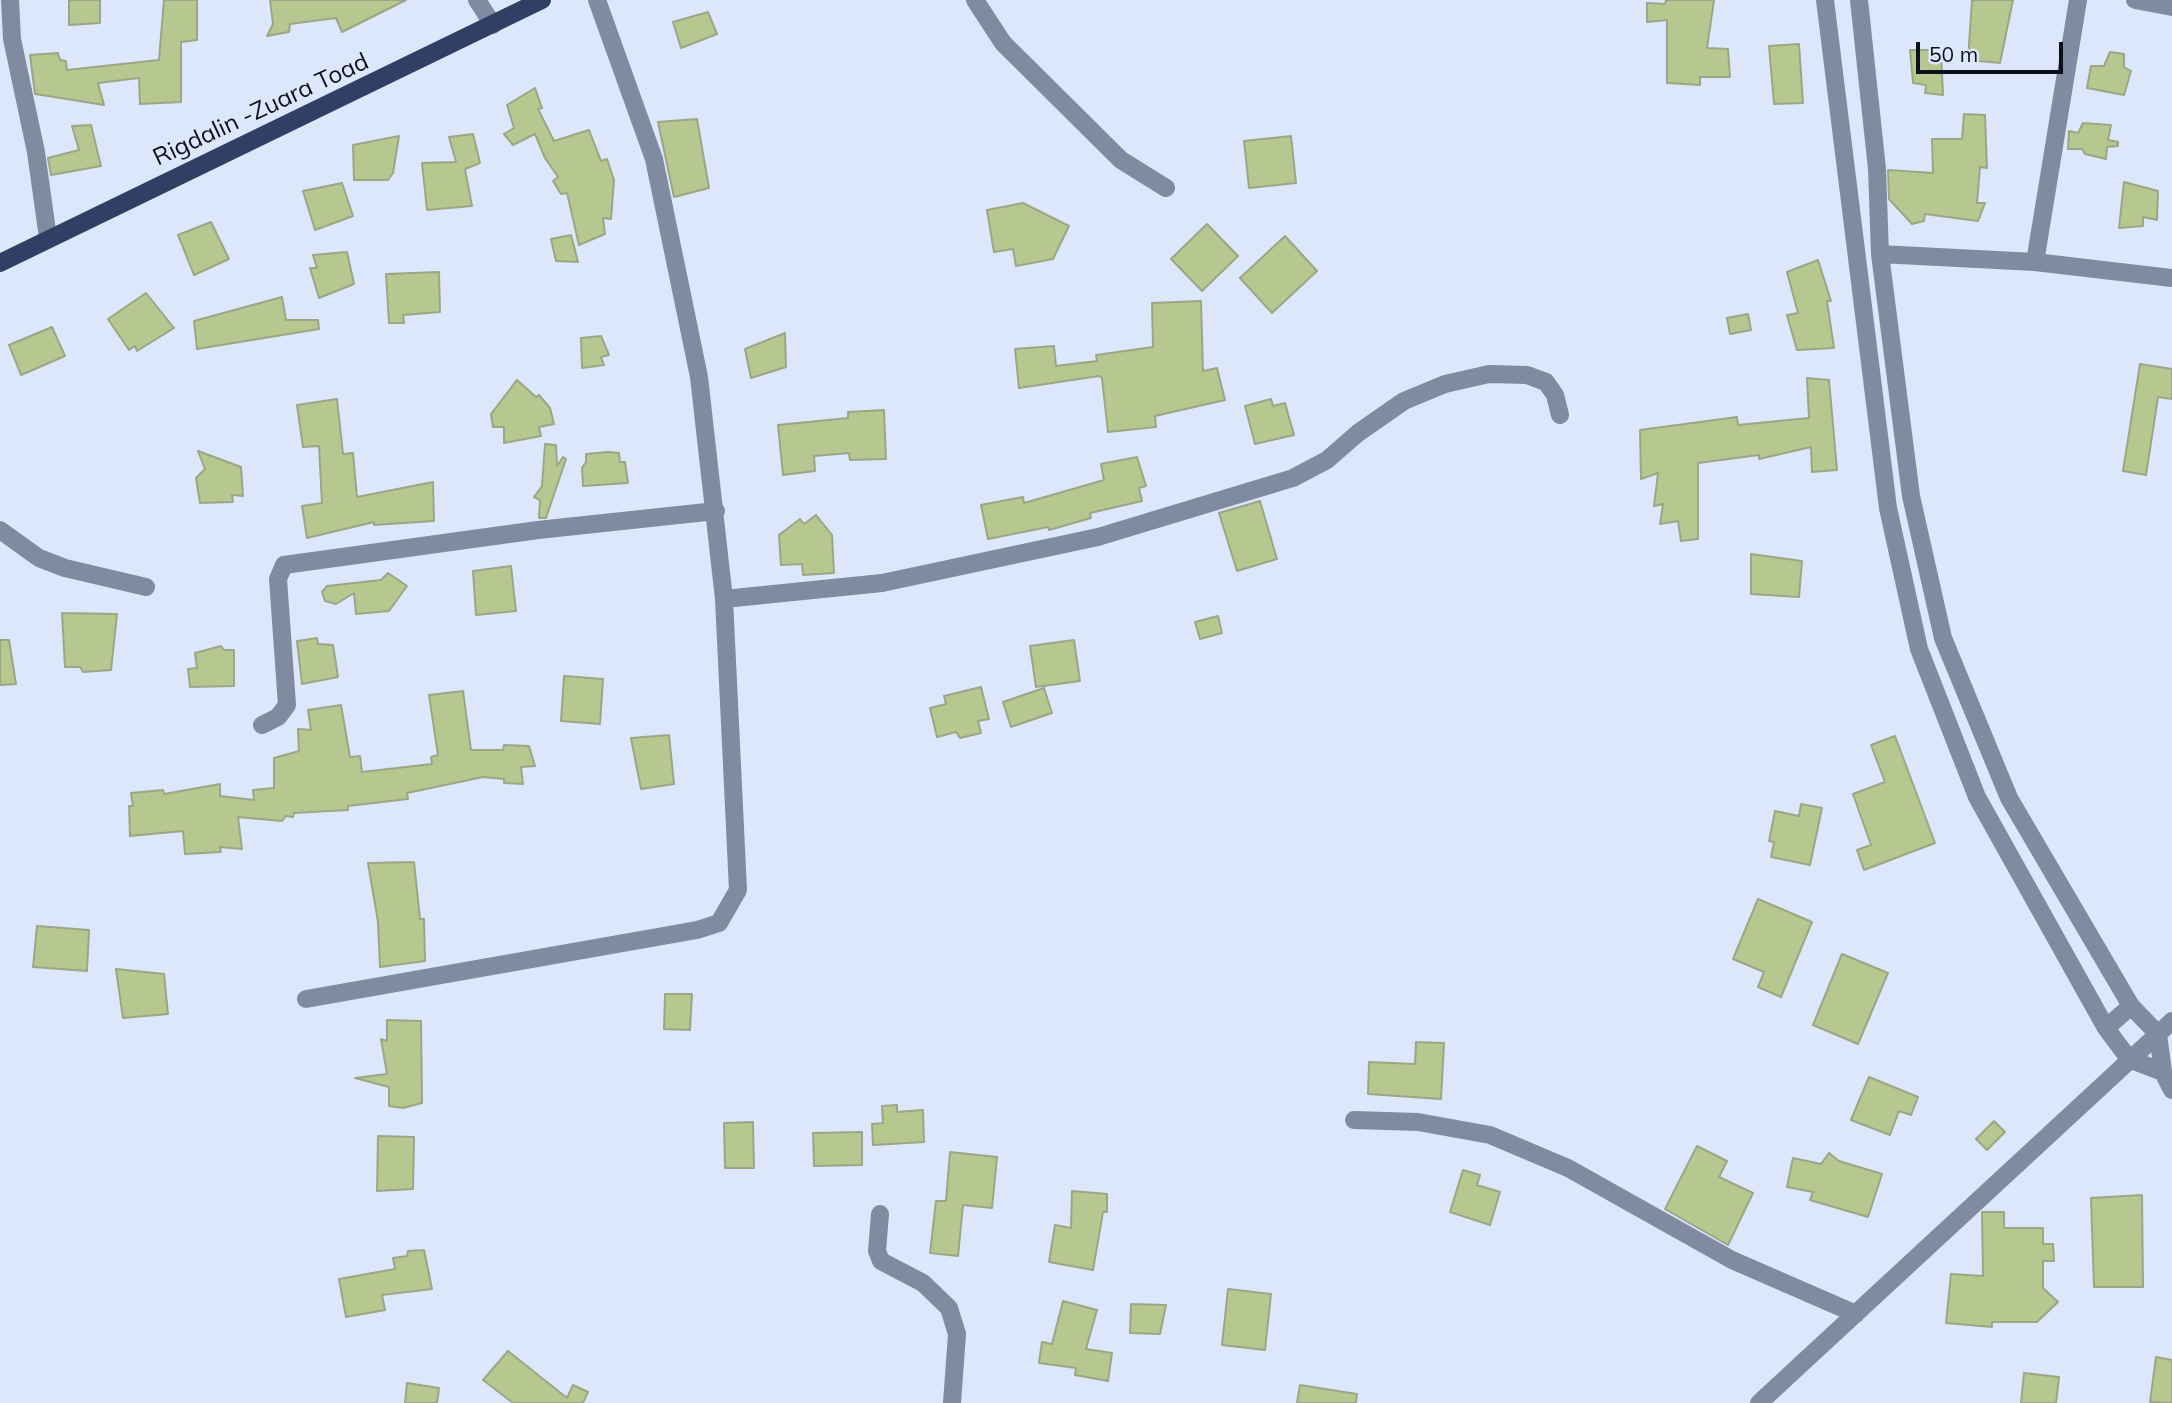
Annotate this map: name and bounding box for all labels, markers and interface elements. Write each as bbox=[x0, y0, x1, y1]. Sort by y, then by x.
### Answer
scale bar bbox=[1920, 28, 2067, 72]
text: 50 m bbox=[1929, 41, 1978, 67]
street label: Rigdalin -Zuara Toad bbox=[149, 47, 373, 173]

